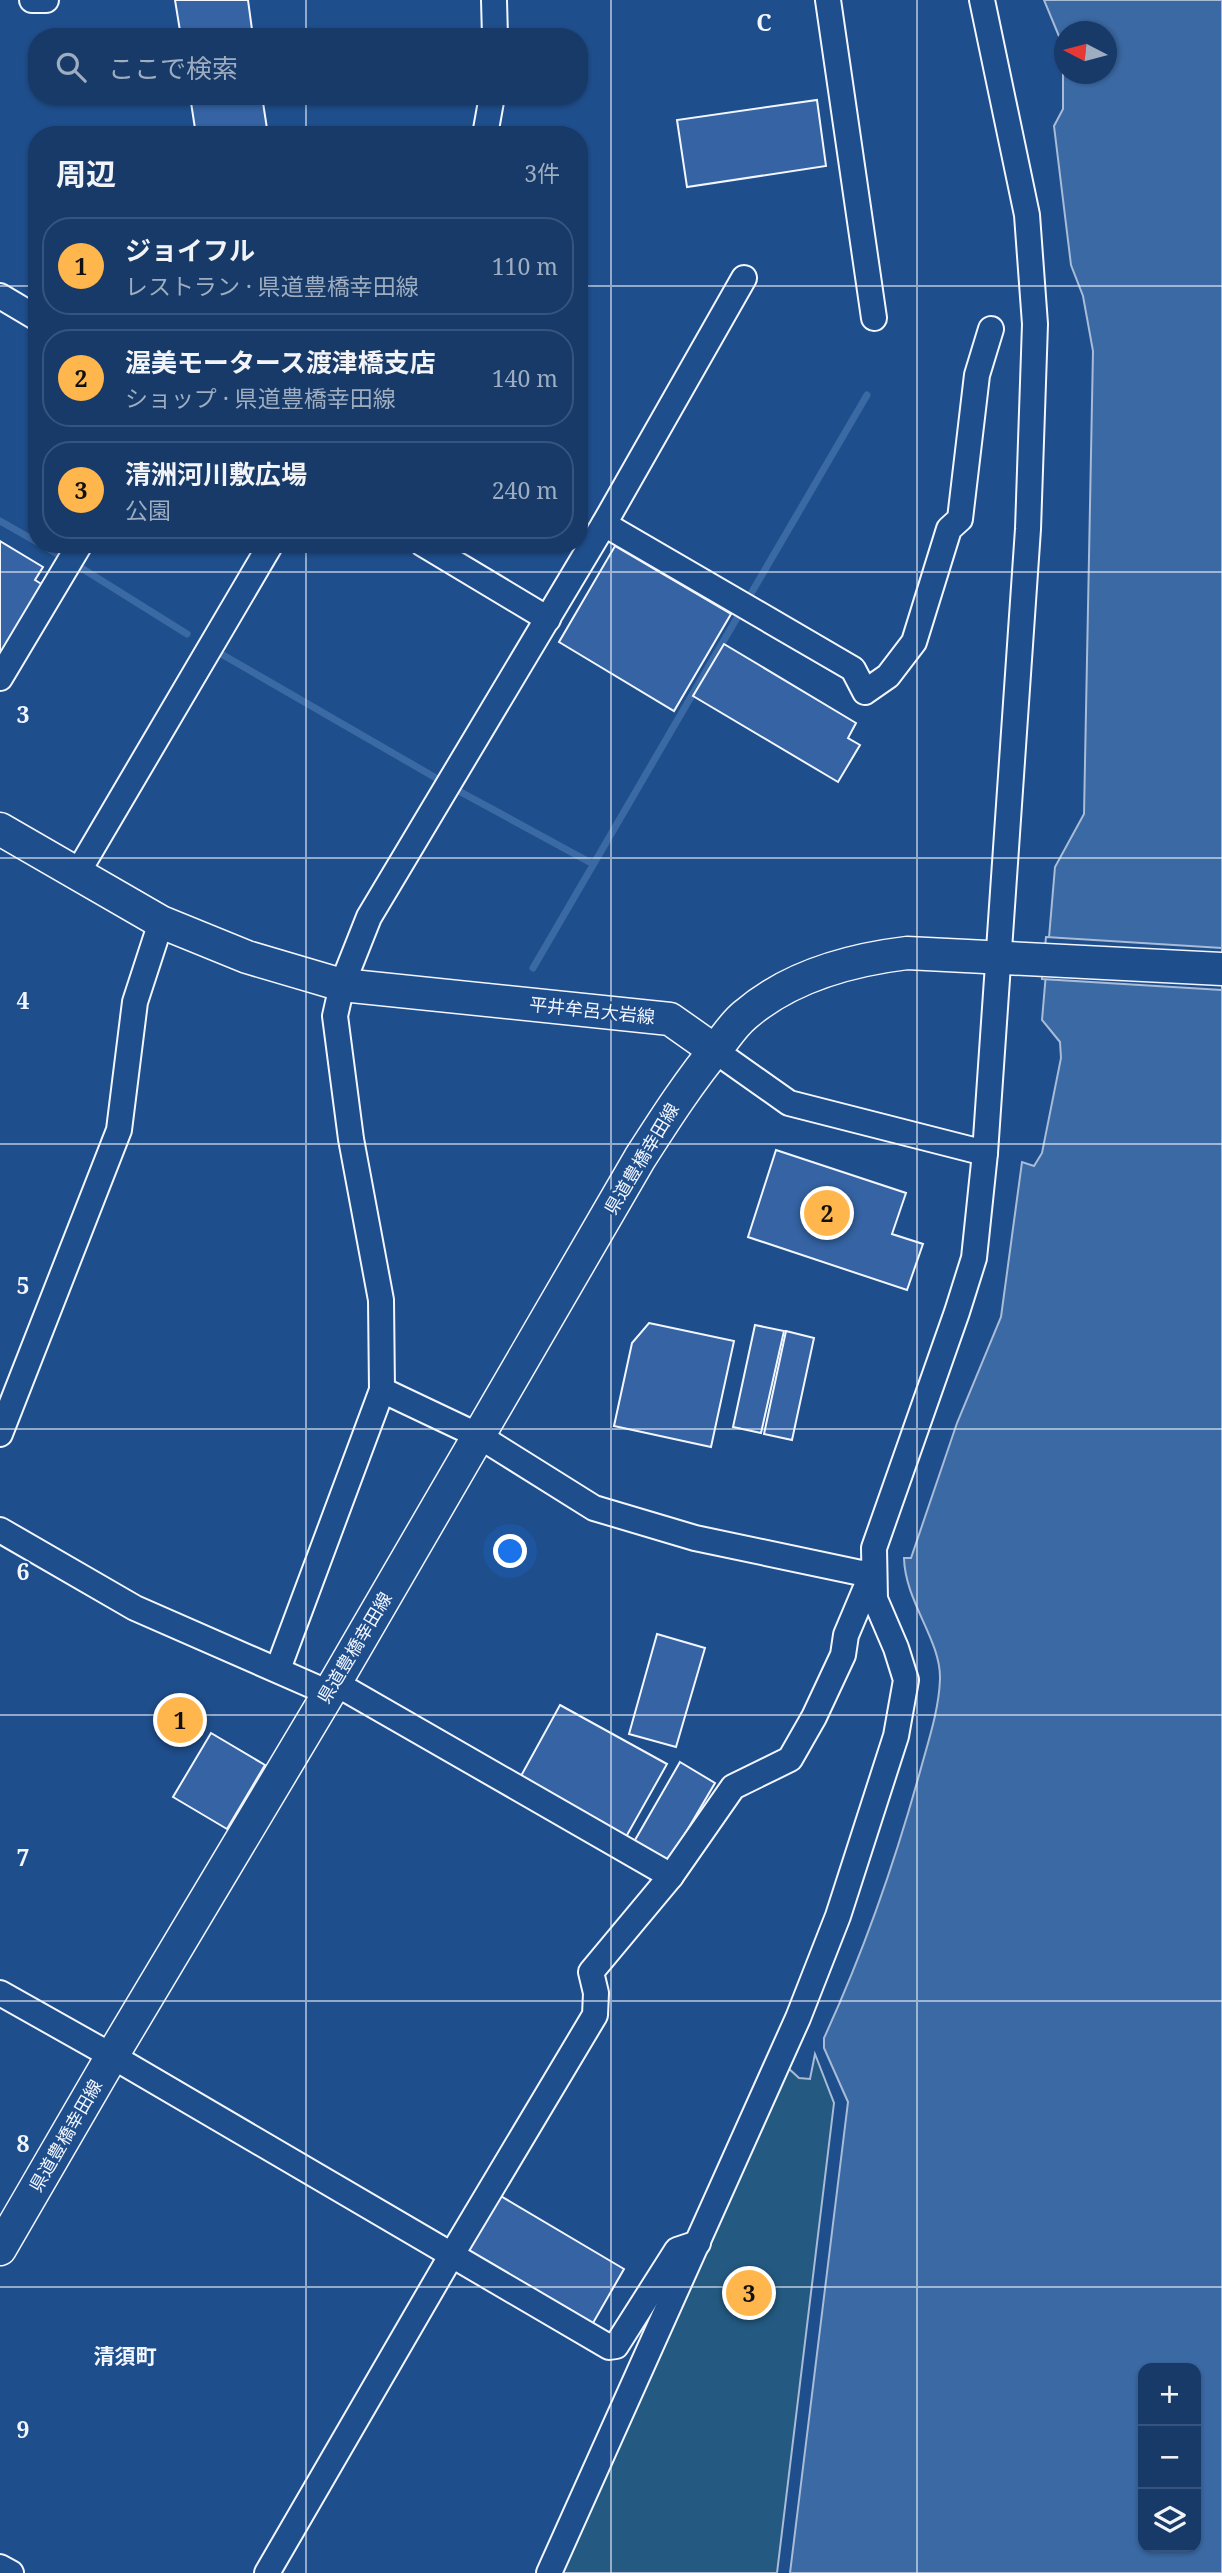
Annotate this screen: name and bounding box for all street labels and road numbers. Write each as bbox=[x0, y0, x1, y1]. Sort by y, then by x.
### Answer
street label: 平井牟呂大岩線 bbox=[528, 991, 656, 1029]
street label: 県道豊橋幸田線 bbox=[598, 1098, 684, 1219]
street label: 県道豊橋幸田線 bbox=[311, 1587, 397, 1708]
street label: 県道豊橋幸田線 bbox=[23, 2075, 107, 2196]

